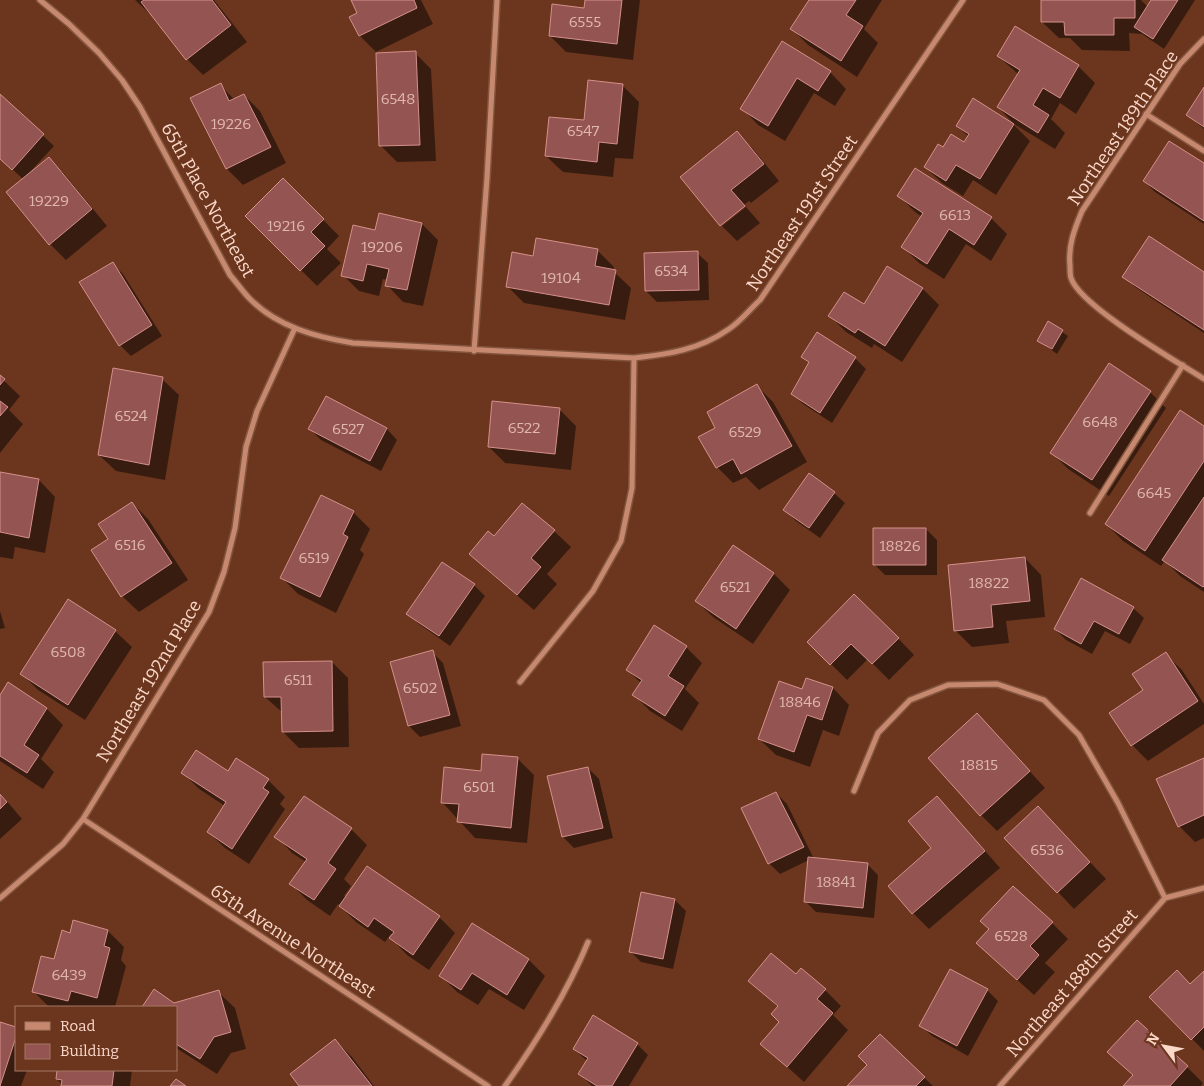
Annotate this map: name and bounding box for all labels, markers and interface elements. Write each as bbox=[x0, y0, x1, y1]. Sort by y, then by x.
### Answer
house number: 6555 bbox=[569, 13, 601, 31]
street label: Northeast 189th Place bbox=[1063, 46, 1183, 210]
house number: 6548 bbox=[381, 90, 415, 108]
house number: 19226 bbox=[211, 115, 251, 133]
street label: 65th Place Northeast bbox=[156, 119, 260, 282]
house number: 6547 bbox=[567, 122, 600, 140]
street label: Northeast 191st Street bbox=[742, 131, 863, 295]
house number: 19229 bbox=[29, 192, 69, 210]
house number: 6613 bbox=[939, 206, 971, 224]
house number: 19216 bbox=[267, 217, 305, 235]
house number: 19206 bbox=[361, 238, 403, 256]
house number: 6534 bbox=[654, 262, 688, 280]
house number: 19104 bbox=[541, 269, 581, 287]
house number: 6524 bbox=[114, 407, 148, 425]
house number: 6648 bbox=[1082, 413, 1118, 431]
house number: 6522 bbox=[508, 419, 540, 437]
house number: 6527 bbox=[332, 420, 364, 438]
house number: 6529 bbox=[728, 423, 762, 441]
house number: 6645 bbox=[1137, 484, 1171, 502]
house number: 6516 bbox=[114, 536, 146, 554]
house number: 18826 bbox=[879, 537, 921, 555]
house number: 6519 bbox=[298, 549, 330, 567]
house number: 18822 bbox=[969, 574, 1009, 592]
house number: 6521 bbox=[720, 578, 750, 596]
street label: Northeast 192nd Place bbox=[92, 596, 206, 766]
house number: 6508 bbox=[50, 643, 86, 661]
house number: 6511 bbox=[284, 671, 312, 689]
house number: 6502 bbox=[403, 679, 437, 697]
house number: 18846 bbox=[779, 693, 821, 711]
house number: 18815 bbox=[960, 756, 998, 774]
house number: 6501 bbox=[463, 778, 495, 796]
house number: 6536 bbox=[1030, 841, 1064, 859]
house number: 18841 bbox=[817, 873, 855, 891]
street label: 65th Avenue Northeast bbox=[206, 879, 380, 1003]
street label: Northeast 188th Street bbox=[1002, 904, 1143, 1062]
house number: 6528 bbox=[994, 927, 1028, 945]
house number: 6439 bbox=[52, 966, 86, 984]
legend bbox=[15, 1006, 178, 1071]
text: Road bbox=[60, 1017, 95, 1035]
north arrow bbox=[1139, 1021, 1189, 1071]
text: N bbox=[1143, 1030, 1164, 1048]
text: Building bbox=[60, 1042, 119, 1060]

